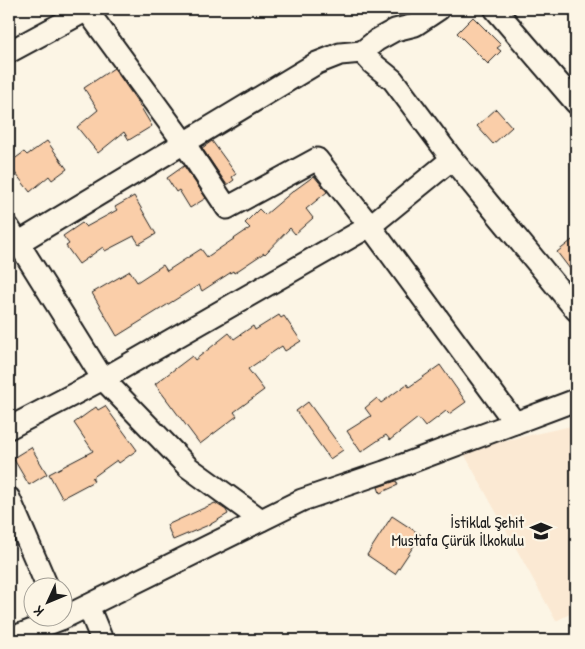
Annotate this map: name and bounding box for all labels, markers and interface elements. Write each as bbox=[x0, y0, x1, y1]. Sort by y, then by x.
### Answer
place label: İstiklal Şehit Mustafa Çürük İlkokulu bbox=[392, 511, 525, 551]
school or university icon: İstiklal Şehit Mustafa Çürük İlkokulu bbox=[528, 518, 554, 544]
north arrow bbox=[22, 576, 72, 626]
text: K bbox=[28, 602, 48, 621]

